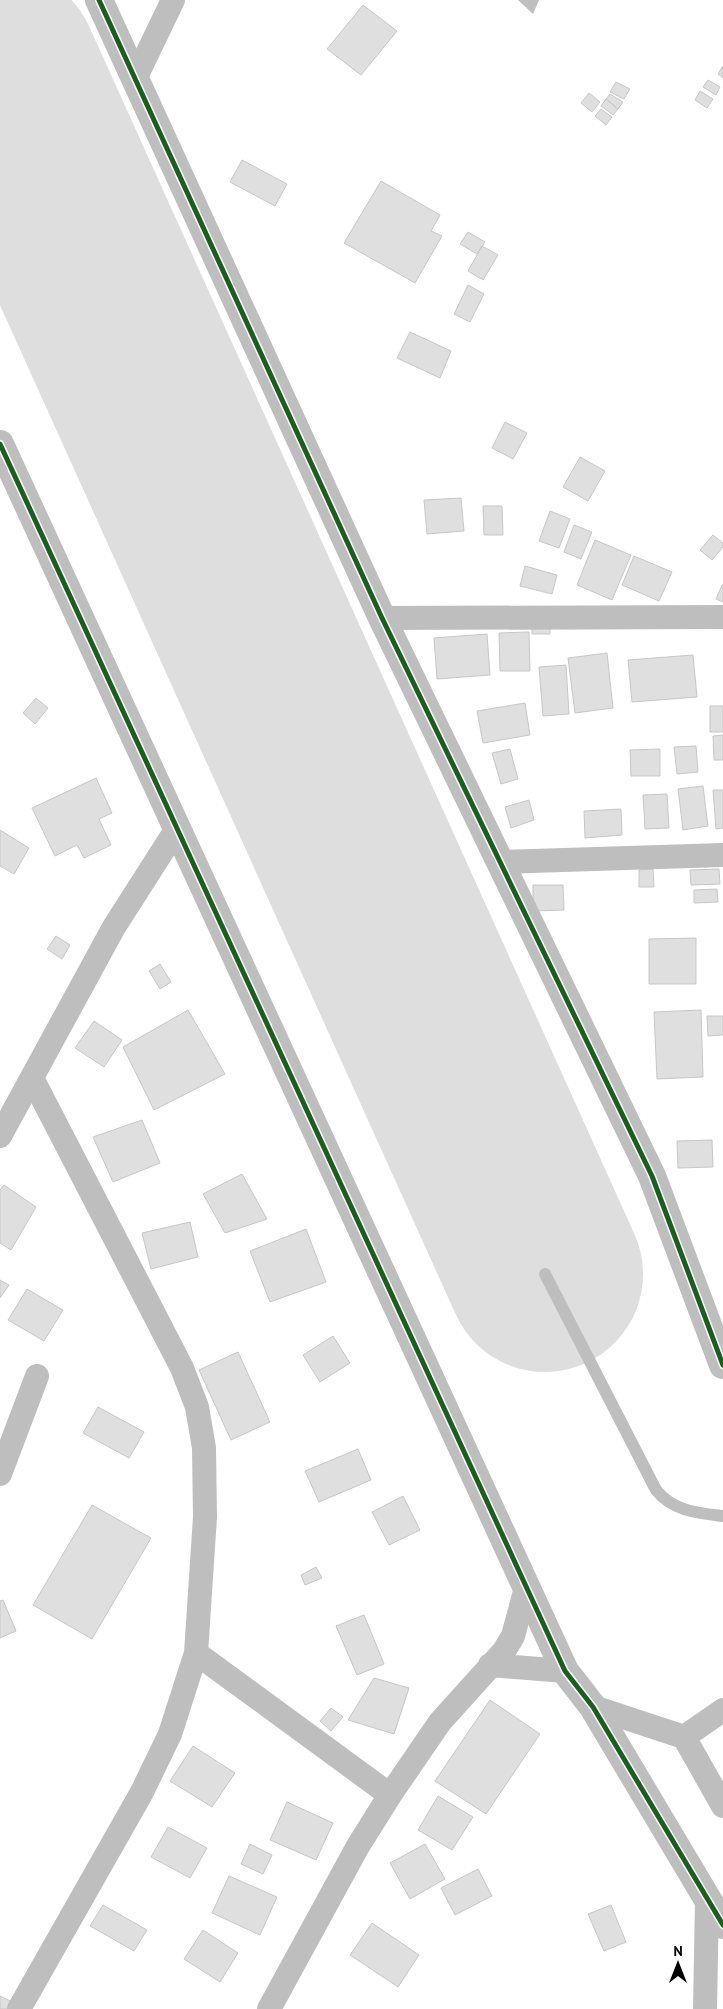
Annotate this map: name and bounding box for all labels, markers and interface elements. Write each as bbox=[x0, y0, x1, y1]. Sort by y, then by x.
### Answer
north arrow bbox=[653, 1939, 703, 1989]
text: N bbox=[673, 1942, 683, 1960]

